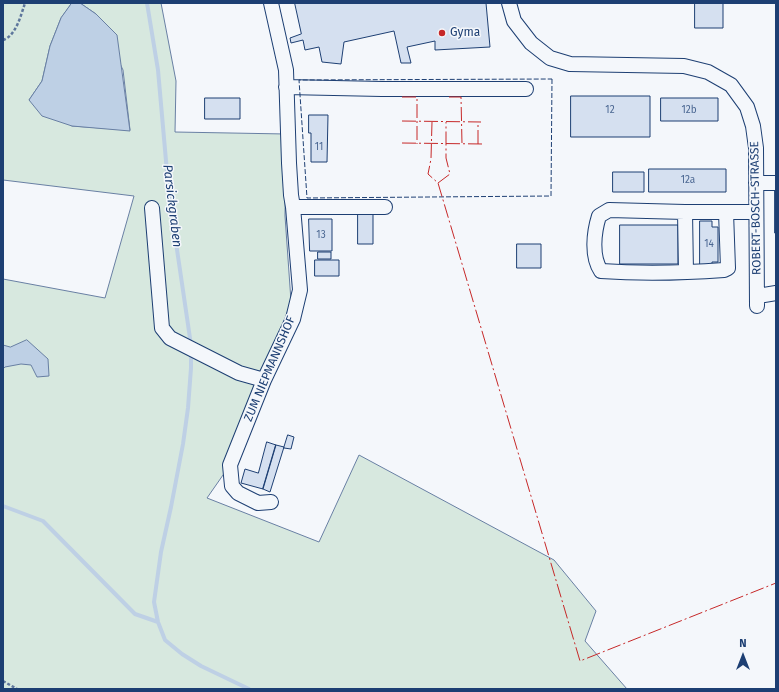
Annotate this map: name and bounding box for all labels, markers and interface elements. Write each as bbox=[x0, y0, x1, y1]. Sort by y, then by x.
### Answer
place label: Gyma bbox=[450, 26, 480, 40]
marker: Gyma bbox=[437, 28, 447, 38]
house number: 12 bbox=[605, 104, 615, 116]
house number: 12b bbox=[681, 104, 697, 116]
house number: 11 bbox=[315, 141, 323, 153]
street label: ROBERT-BOSCH-STRASSE bbox=[748, 141, 764, 275]
water label: Parsickgraben bbox=[159, 164, 185, 248]
house number: 12a bbox=[681, 174, 695, 186]
house number: 13 bbox=[316, 229, 326, 241]
house number: 14 bbox=[704, 238, 714, 250]
street label: ZUM NIEPMANNSHOF bbox=[241, 314, 299, 424]
north arrow bbox=[723, 636, 763, 676]
text: N bbox=[739, 637, 747, 650]

